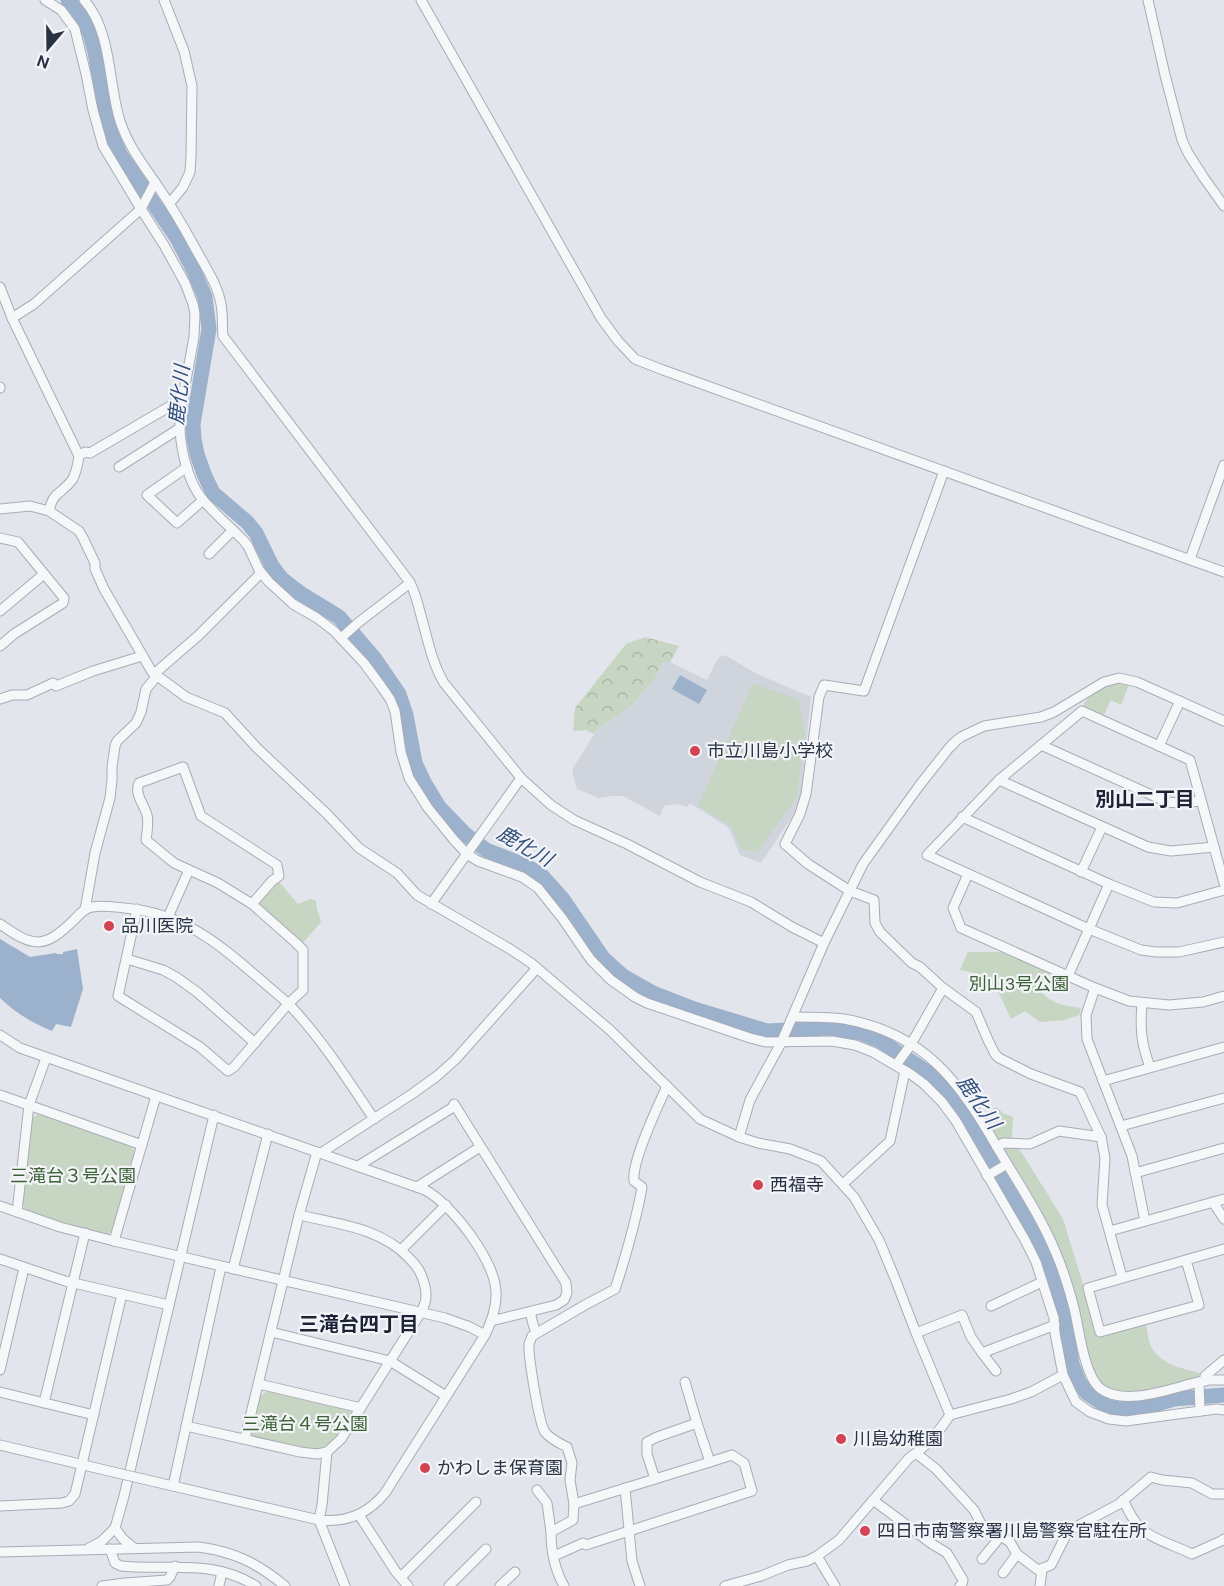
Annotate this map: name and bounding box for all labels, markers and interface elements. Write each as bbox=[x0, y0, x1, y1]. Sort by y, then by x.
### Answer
north arrow bbox=[18, 18, 78, 78]
text: N bbox=[34, 50, 52, 73]
water label: 鹿化川 bbox=[163, 362, 195, 426]
place label: 市立川島小学校 bbox=[707, 739, 833, 763]
marker: 市立川島小学校 bbox=[688, 744, 702, 758]
district label: 別山二丁目 bbox=[1095, 786, 1195, 812]
water label: 鹿化川 bbox=[493, 820, 559, 873]
place label: 品川医院 bbox=[121, 914, 193, 938]
marker: 品川医院 bbox=[102, 919, 116, 933]
park label: 別山3号公園 bbox=[969, 972, 1069, 996]
water label: 鹿化川 bbox=[951, 1070, 1008, 1136]
park label: 三滝台３号公園 bbox=[10, 1164, 136, 1188]
place label: 西福寺 bbox=[770, 1173, 824, 1197]
marker: 西福寺 bbox=[751, 1178, 765, 1192]
district label: 三滝台四丁目 bbox=[299, 1311, 419, 1337]
park label: 三滝台４号公園 bbox=[242, 1412, 368, 1436]
place label: 川島幼稚園 bbox=[853, 1427, 943, 1451]
marker: 川島幼稚園 bbox=[834, 1432, 848, 1446]
place label: かわしま保育園 bbox=[437, 1456, 563, 1480]
marker: かわしま保育園 bbox=[418, 1461, 432, 1475]
place label: 四日市南警察署川島警察官駐在所 bbox=[877, 1519, 1147, 1543]
marker: 四日市南警察署川島警察官駐在所 bbox=[858, 1524, 872, 1538]

